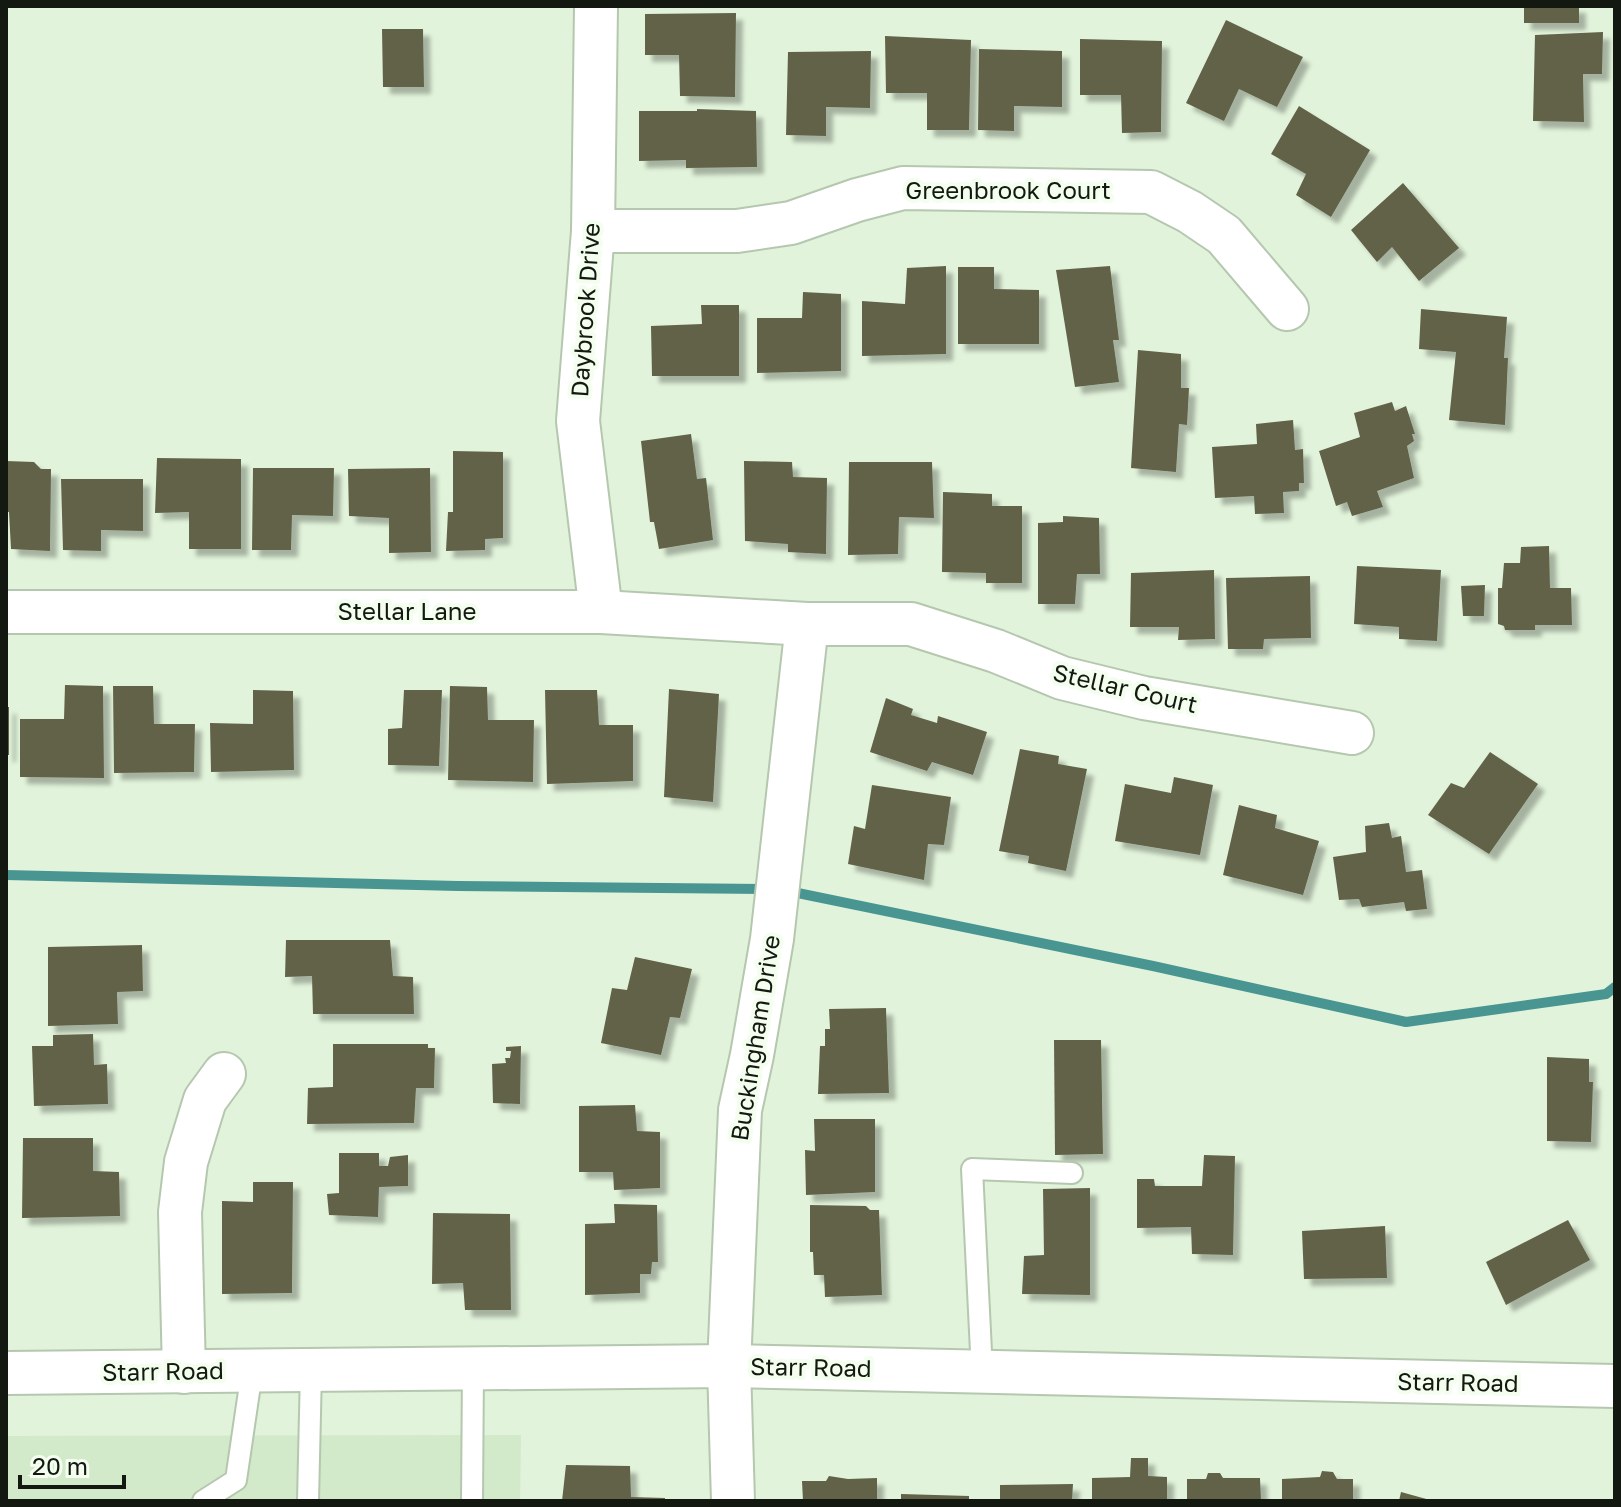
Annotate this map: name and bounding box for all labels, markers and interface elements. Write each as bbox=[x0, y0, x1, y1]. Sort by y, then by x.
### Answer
street label: Greenbrook Court bbox=[905, 175, 1111, 204]
street label: Daybrook Drive bbox=[564, 222, 605, 398]
street label: Stellar Lane bbox=[338, 596, 476, 625]
street label: Stellar Court bbox=[1050, 657, 1200, 718]
street label: Buckingham Drive bbox=[724, 933, 785, 1143]
street label: Starr Road bbox=[750, 1351, 872, 1382]
street label: Starr Road bbox=[102, 1355, 224, 1386]
street label: Starr Road bbox=[1397, 1366, 1519, 1397]
scale bar bbox=[20, 1439, 124, 1489]
text: 20 m bbox=[32, 1451, 88, 1480]

